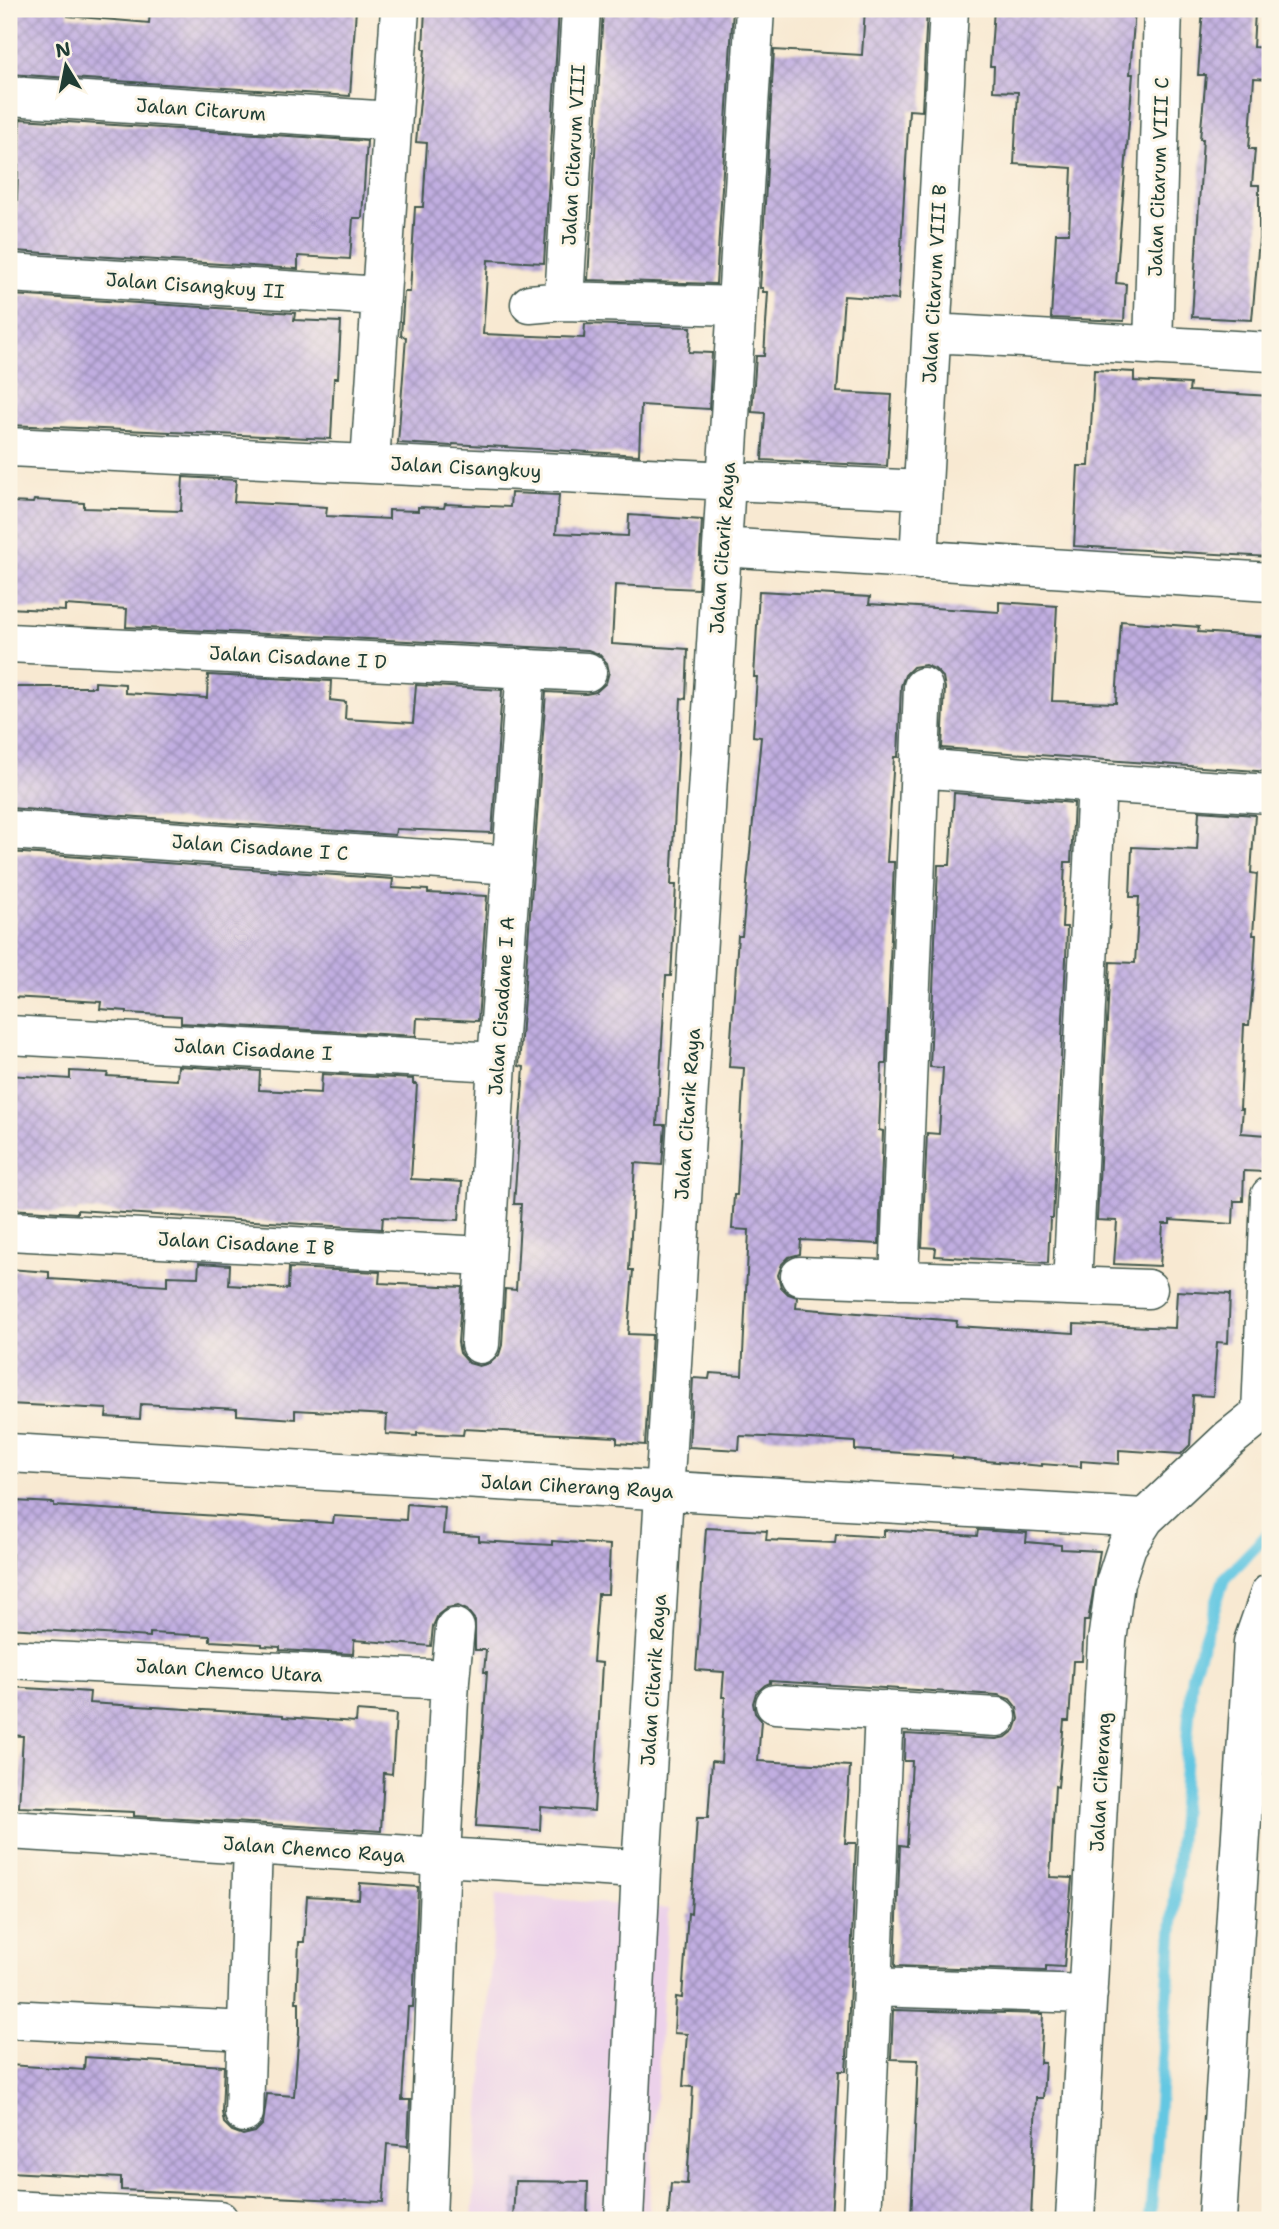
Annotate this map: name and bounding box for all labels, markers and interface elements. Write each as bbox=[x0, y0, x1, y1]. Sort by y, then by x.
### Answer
north arrow bbox=[32, 32, 102, 102]
text: N bbox=[54, 36, 73, 63]
street label: Jalan Citarum VIII bbox=[556, 64, 591, 246]
street label: Jalan Citarum VIII C bbox=[1143, 77, 1174, 277]
street label: Jalan Citarum bbox=[135, 92, 267, 127]
street label: Jalan Citarum VIII B bbox=[917, 184, 952, 384]
street label: Jalan Cisangkuy II bbox=[105, 267, 285, 304]
street label: Jalan Cisangkuy bbox=[390, 451, 542, 484]
street label: Jalan Citarik Raya bbox=[704, 461, 741, 635]
street label: Jalan Cisadane I D bbox=[208, 640, 388, 675]
street label: Jalan Cisadane I C bbox=[171, 829, 349, 866]
street label: Jalan Cisadane I A bbox=[483, 916, 520, 1096]
street label: Jalan Citarik Raya bbox=[669, 1027, 706, 1201]
street label: Jalan Cisadane I bbox=[173, 1033, 333, 1066]
street label: Jalan Cisadane I B bbox=[157, 1226, 335, 1261]
street label: Jalan Ciherang Raya bbox=[480, 1469, 674, 1504]
street label: Jalan Citarik Raya bbox=[635, 1593, 672, 1767]
street label: Jalan Chemco Utara bbox=[135, 1653, 323, 1688]
street label: Jalan Ciherang bbox=[1084, 1712, 1117, 1853]
street label: Jalan Chemco Raya bbox=[222, 1831, 406, 1868]

